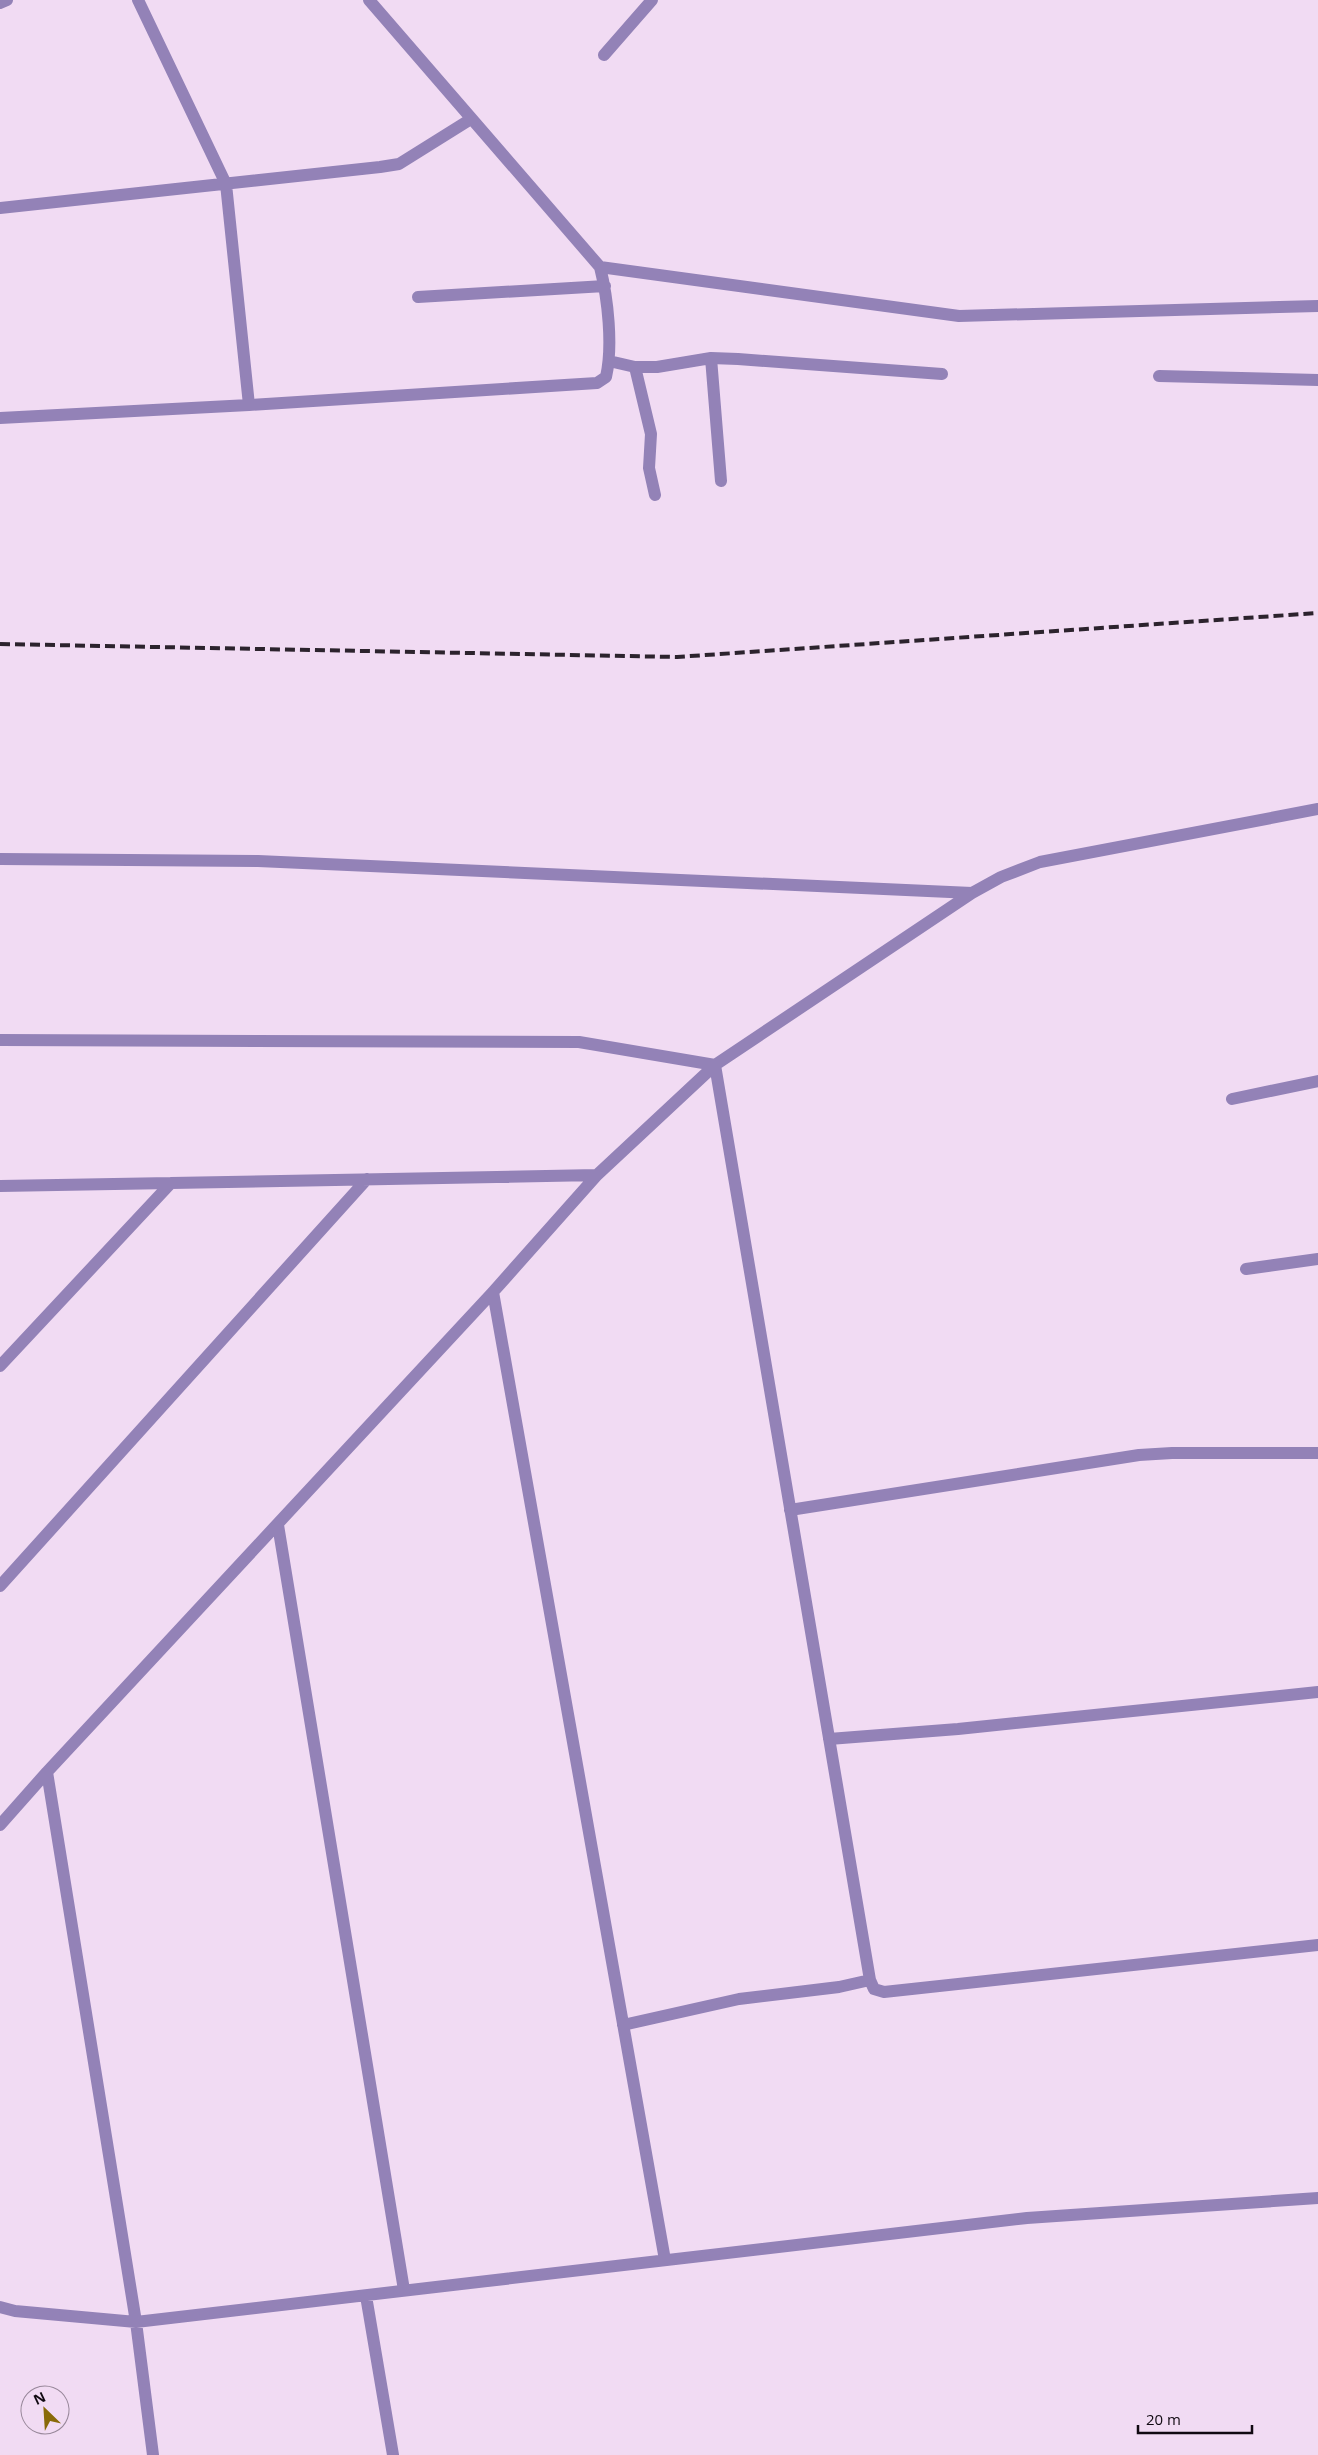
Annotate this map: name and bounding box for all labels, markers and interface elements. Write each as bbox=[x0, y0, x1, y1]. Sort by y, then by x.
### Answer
north arrow bbox=[20, 2385, 70, 2435]
text: N bbox=[30, 2387, 48, 2409]
scale bar bbox=[1138, 2402, 1252, 2434]
text: 20 m bbox=[1146, 2409, 1181, 2429]

